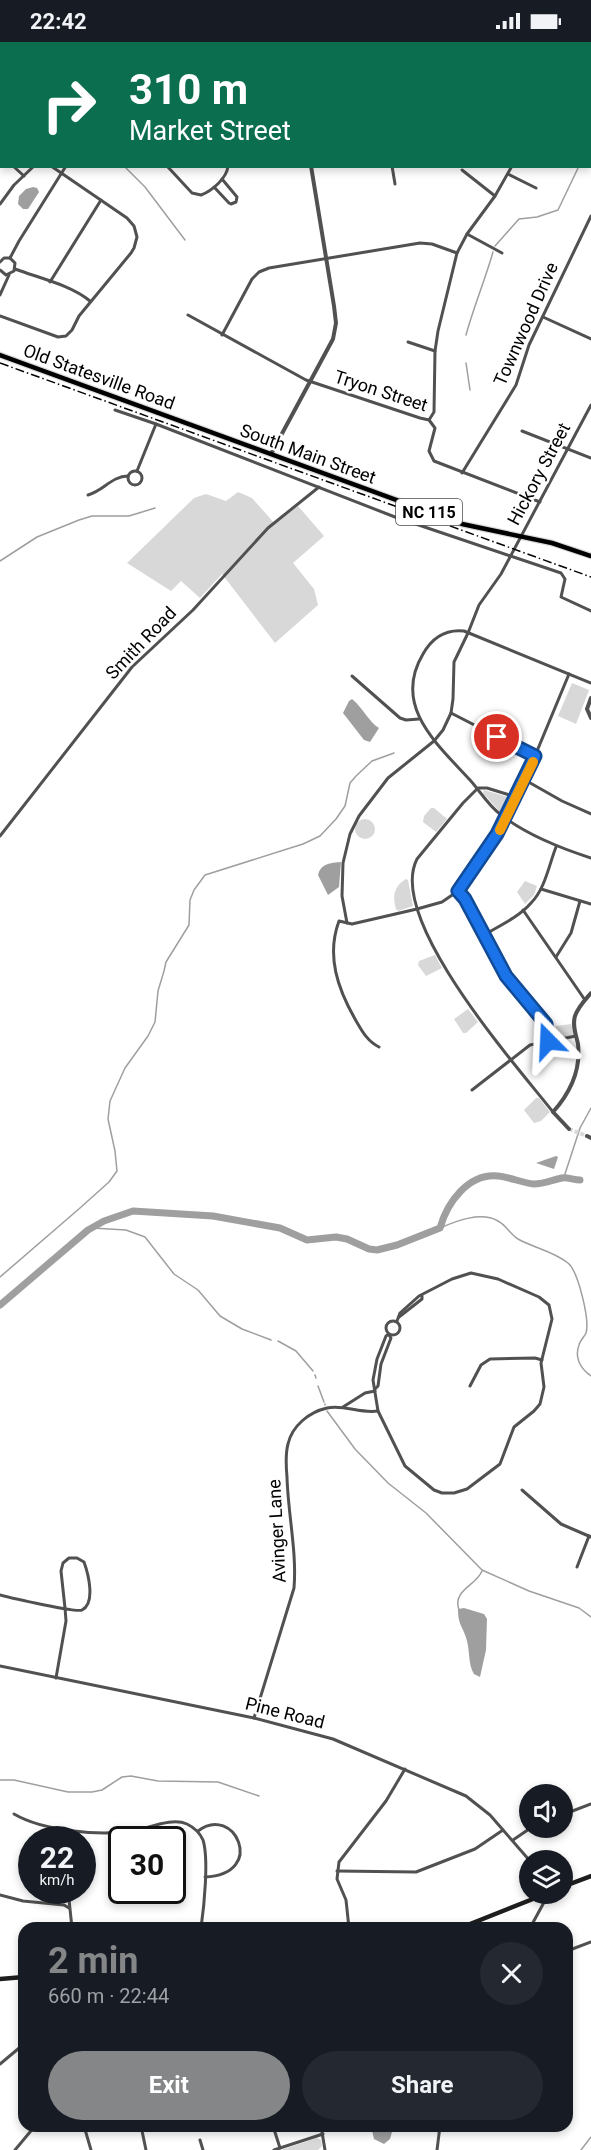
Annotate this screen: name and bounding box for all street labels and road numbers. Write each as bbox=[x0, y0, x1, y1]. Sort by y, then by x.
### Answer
street label: Townwood Drive bbox=[489, 259, 562, 389]
street label: Old Statesville Road bbox=[21, 339, 178, 414]
street label: Tryon Street bbox=[332, 366, 431, 416]
street label: South Main Street bbox=[237, 419, 379, 488]
street label: Hickory Street bbox=[503, 419, 574, 528]
road number: NC 115 bbox=[396, 499, 462, 525]
street label: Smith Road bbox=[101, 602, 180, 683]
street label: Avinger Lane bbox=[263, 1479, 290, 1583]
street label: Pine Road bbox=[243, 1693, 327, 1732]

